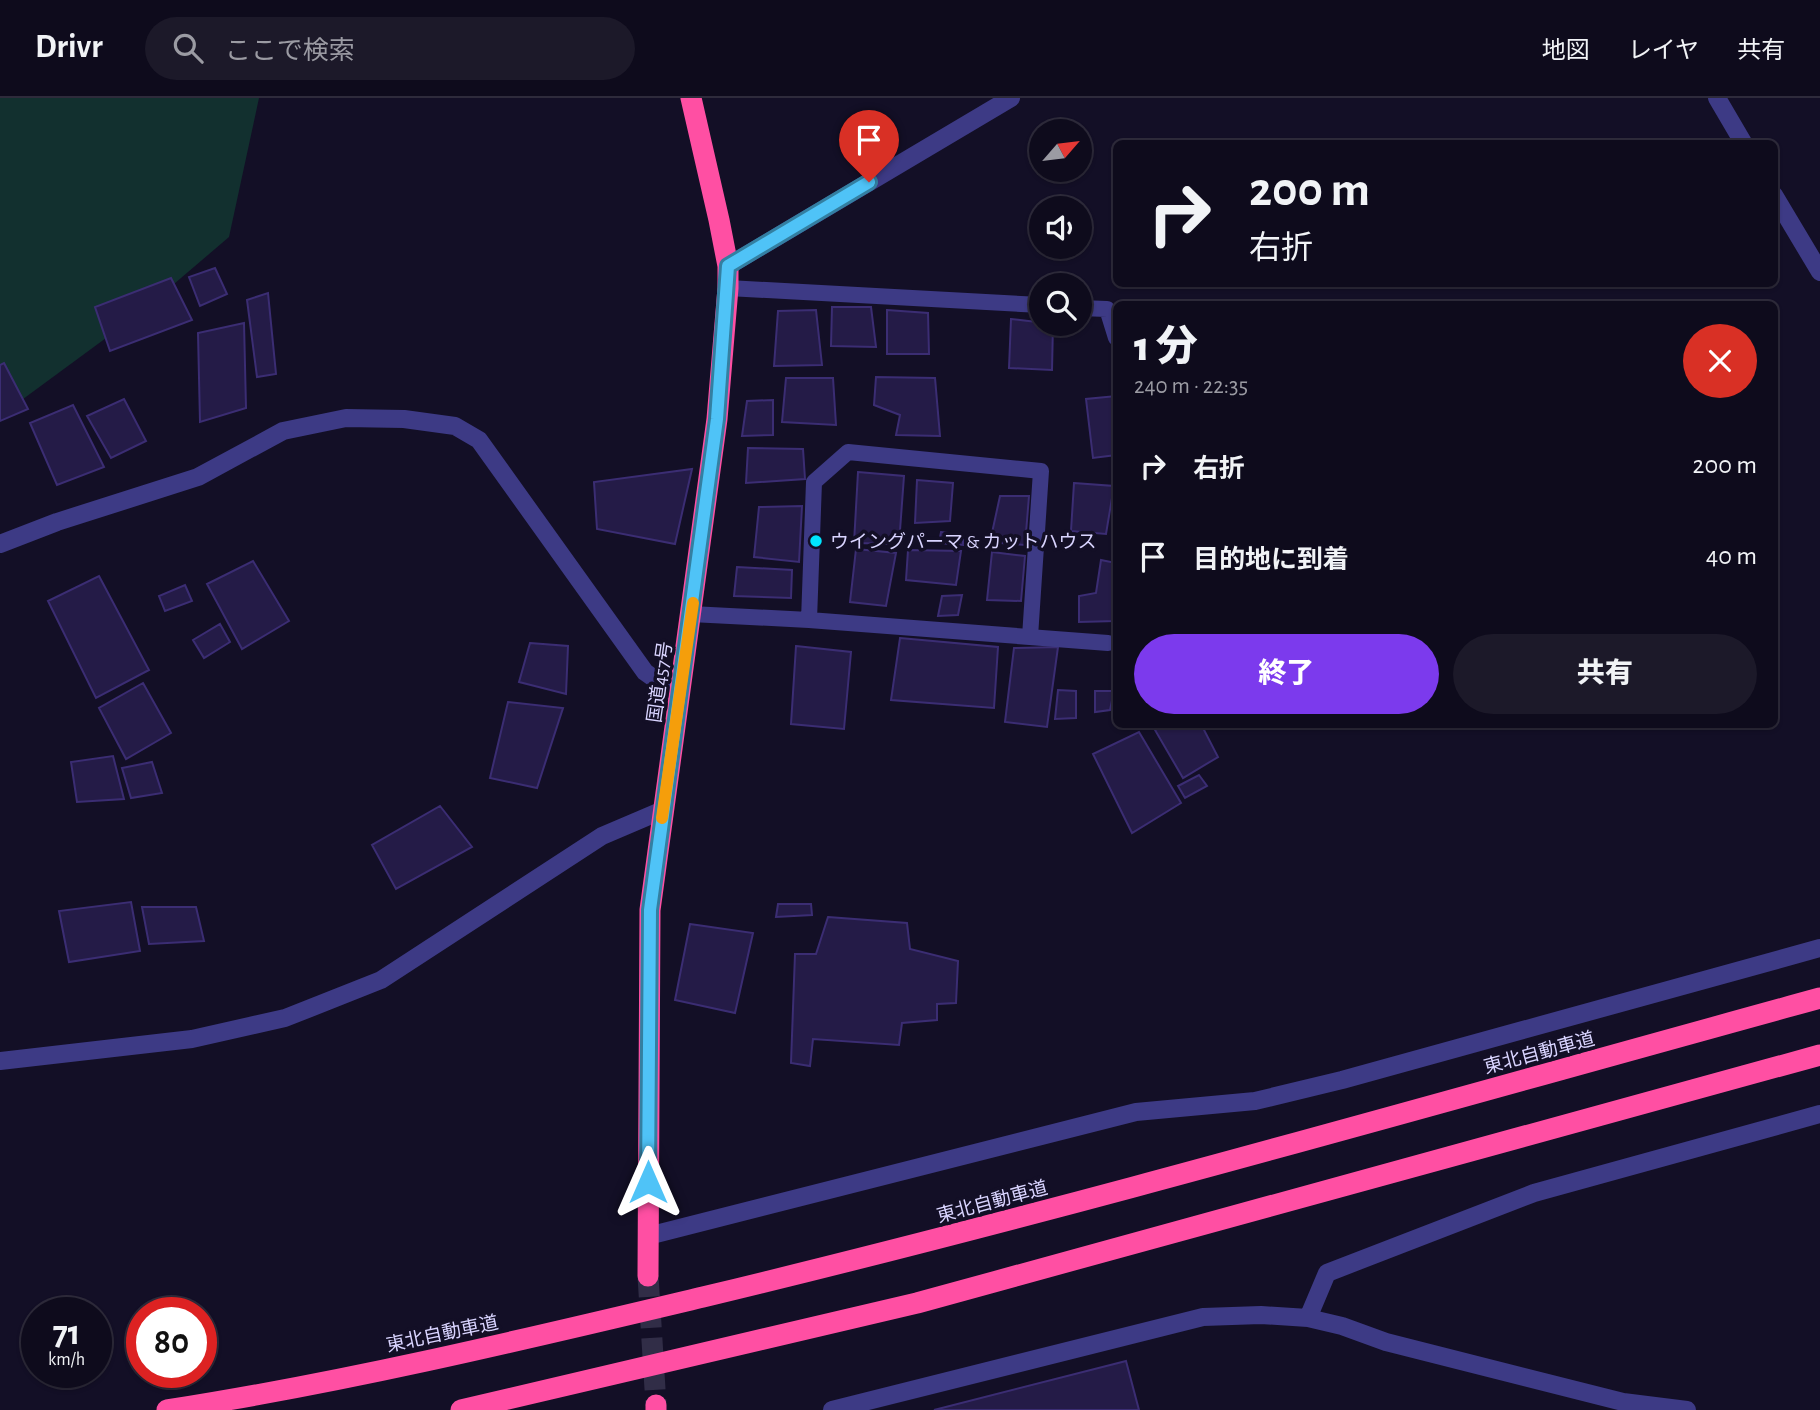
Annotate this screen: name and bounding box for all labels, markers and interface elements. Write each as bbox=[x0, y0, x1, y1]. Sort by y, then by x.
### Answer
search box bbox=[145, 17, 635, 80]
icon: search bbox=[169, 29, 207, 67]
text: Drivr bbox=[35, 31, 103, 64]
text: ここで検索 bbox=[225, 38, 355, 64]
text: 地図 bbox=[1542, 39, 1590, 63]
text: レイヤ bbox=[1628, 39, 1699, 63]
text: 共有 bbox=[1737, 39, 1785, 63]
pin bbox=[839, 110, 899, 182]
north arrow bbox=[1029, 119, 1092, 182]
map controls bbox=[1029, 119, 1092, 336]
icon: arrive bbox=[850, 121, 888, 159]
text: 200 m bbox=[1249, 166, 1370, 215]
icon: right bbox=[1134, 168, 1225, 259]
button: sound bbox=[1029, 196, 1092, 259]
text: 右折 bbox=[1249, 232, 1313, 264]
button: search bbox=[1029, 273, 1092, 336]
button: close bbox=[1683, 324, 1757, 398]
text: 1 分 bbox=[1134, 326, 1198, 368]
text: 240 m · 22:35 bbox=[1134, 375, 1248, 398]
icon: right bbox=[1134, 447, 1172, 485]
text: 200 m bbox=[1693, 452, 1757, 478]
text: 右折 bbox=[1193, 456, 1245, 482]
place label: ウイングパーマ & カットハウス bbox=[830, 532, 1096, 552]
marker: ウイングパーマ & カットハウス bbox=[808, 533, 824, 549]
icon: arrive bbox=[1134, 538, 1172, 576]
text: 40 m bbox=[1706, 543, 1757, 569]
text: 目的地に到着 bbox=[1193, 547, 1349, 573]
button: 終了 bbox=[1134, 634, 1439, 714]
button: 共有 bbox=[1453, 634, 1757, 714]
street label: 国道457号 bbox=[644, 640, 676, 724]
street label: 東北自動車道 bbox=[1482, 1029, 1597, 1077]
position arrow bbox=[611, 1145, 685, 1219]
street label: 東北自動車道 bbox=[935, 1178, 1050, 1226]
speed limit sign: 80 bbox=[126, 1297, 217, 1388]
street label: 東北自動車道 bbox=[384, 1312, 500, 1356]
text: 71 bbox=[53, 1316, 80, 1351]
text: km/h bbox=[48, 1351, 85, 1369]

